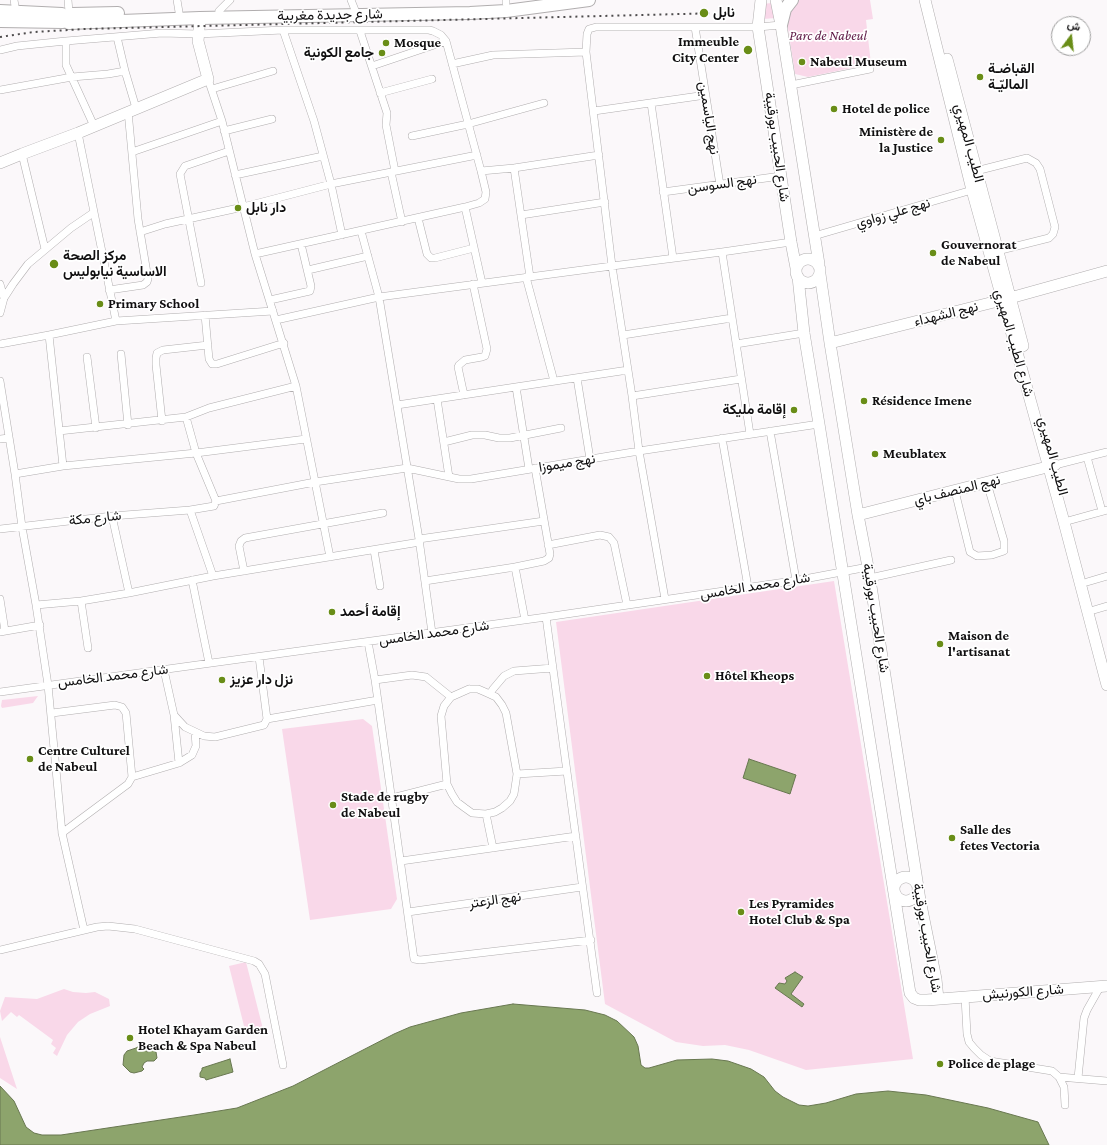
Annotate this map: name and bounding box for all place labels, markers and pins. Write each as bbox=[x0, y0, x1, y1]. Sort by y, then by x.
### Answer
place label: نابل bbox=[713, 5, 735, 21]
marker: نابل bbox=[698, 7, 710, 19]
place label: Immeuble City Center bbox=[672, 34, 739, 66]
place label: Mosque bbox=[394, 35, 441, 51]
marker: Mosque bbox=[381, 38, 391, 48]
marker: Immeuble City Center bbox=[742, 44, 754, 56]
place label: جامع الكونية bbox=[304, 45, 374, 61]
marker: جامع الكونية bbox=[377, 48, 387, 58]
place label: Nabeul Museum bbox=[810, 54, 907, 70]
marker: Nabeul Museum bbox=[797, 57, 807, 67]
place label: القباضـة الماليّـة bbox=[988, 61, 1035, 94]
marker: القباضـة الماليّـة bbox=[975, 72, 985, 82]
place label: Hotel de police bbox=[842, 101, 930, 117]
marker: Hotel de police bbox=[829, 104, 839, 114]
place label: Ministère de la Justice bbox=[859, 124, 933, 156]
marker: Ministère de la Justice bbox=[936, 135, 946, 145]
place label: دار نابل bbox=[246, 200, 286, 216]
marker: دار نابل bbox=[233, 203, 243, 213]
place label: Gouvernorat de Nabeul bbox=[941, 237, 1016, 270]
place label: مركز الصحة الاساسية نيابوليس bbox=[63, 248, 167, 280]
marker: Gouvernorat de Nabeul bbox=[928, 248, 938, 258]
marker: مركز الصحة الاساسية نيابوليس bbox=[48, 258, 60, 270]
place label: Primary School bbox=[108, 296, 199, 312]
marker: Primary School bbox=[95, 299, 105, 309]
place label: Résidence Imene bbox=[872, 393, 972, 409]
marker: Résidence Imene bbox=[859, 396, 869, 406]
place label: إقامة مليكة bbox=[723, 402, 786, 418]
marker: إقامة مليكة bbox=[789, 405, 799, 415]
place label: Meublatex bbox=[883, 446, 946, 462]
marker: Meublatex bbox=[870, 449, 880, 459]
place label: إقامة أحمد bbox=[340, 604, 401, 620]
marker: إقامة أحمد bbox=[327, 607, 337, 617]
place label: Maison de l'artisanat bbox=[948, 628, 1010, 660]
marker: Maison de l'artisanat bbox=[935, 639, 945, 649]
place label: Hôtel Kheops bbox=[715, 668, 794, 684]
marker: Hôtel Kheops bbox=[702, 671, 712, 681]
place label: نزل دار عزيز bbox=[230, 672, 293, 688]
marker: نزل دار عزيز bbox=[217, 675, 227, 685]
place label: Centre Culturel de Nabeul bbox=[38, 743, 130, 776]
marker: Centre Culturel de Nabeul bbox=[25, 754, 35, 764]
place label: Stade de rugby de Nabeul bbox=[341, 789, 428, 822]
marker: Stade de rugby de Nabeul bbox=[328, 800, 338, 810]
place label: Salle des fetes Vectoria bbox=[960, 822, 1040, 854]
marker: Salle des fetes Vectoria bbox=[947, 833, 957, 843]
place label: Les Pyramides Hotel Club & Spa bbox=[749, 896, 850, 928]
marker: Les Pyramides Hotel Club & Spa bbox=[736, 907, 746, 917]
place label: Hotel Khayam Garden Beach & Spa Nabeul bbox=[138, 1022, 268, 1054]
marker: Hotel Khayam Garden Beach & Spa Nabeul bbox=[125, 1033, 135, 1043]
place label: Police de plage bbox=[948, 1056, 1035, 1072]
marker: Police de plage bbox=[935, 1059, 945, 1069]

